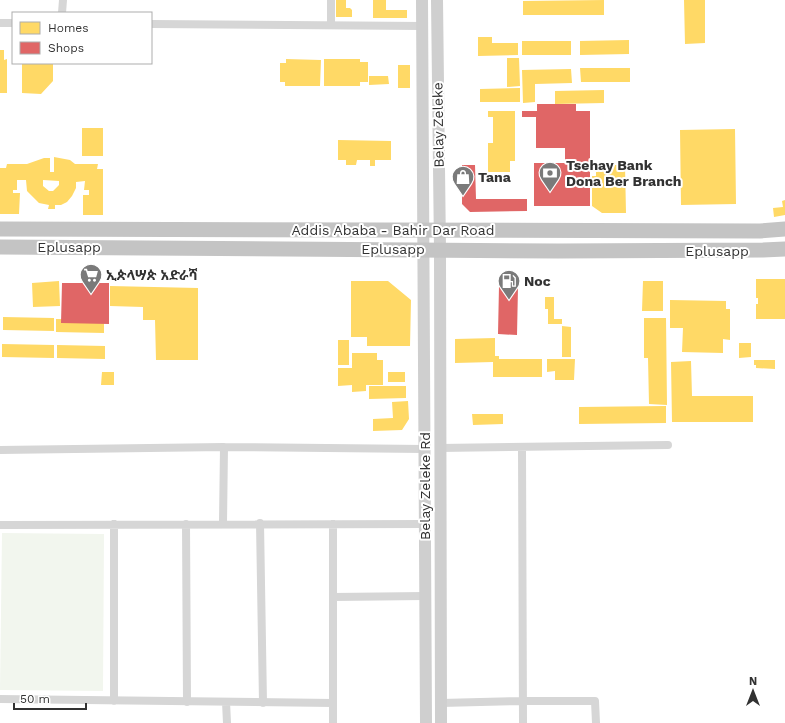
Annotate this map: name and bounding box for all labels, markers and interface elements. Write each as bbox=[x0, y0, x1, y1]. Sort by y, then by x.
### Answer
legend bbox=[12, 12, 152, 64]
text: Homes bbox=[48, 21, 89, 35]
text: Shops bbox=[48, 41, 84, 55]
street label: Belay Zeleke bbox=[429, 82, 447, 168]
place label: Tsehay Bank Dona Ber Branch bbox=[566, 157, 682, 189]
bank icon: Tsehay Bank Dona Ber Branch bbox=[537, 160, 563, 193]
shop icon: Tana bbox=[450, 164, 476, 197]
place label: Tana bbox=[478, 169, 512, 185]
street label: Addis Ababa - Bahir Dar Road bbox=[292, 222, 494, 238]
street label: Eplusapp bbox=[37, 239, 101, 255]
street label: Eplusapp bbox=[361, 241, 425, 257]
street label: Eplusapp bbox=[685, 243, 749, 259]
supermarket icon: ኢጵላሣጵ አድራሻ bbox=[78, 262, 104, 295]
place label: ኢጵላሣጵ አድራሻ bbox=[106, 267, 198, 283]
fuel station icon: Noc bbox=[496, 268, 522, 301]
place label: Noc bbox=[524, 273, 551, 289]
street label: Belay Zeleke Rd bbox=[417, 432, 433, 540]
north arrow bbox=[733, 671, 773, 711]
text: N bbox=[749, 675, 757, 688]
scale bar bbox=[14, 685, 86, 711]
text: 50 m bbox=[20, 692, 50, 706]

